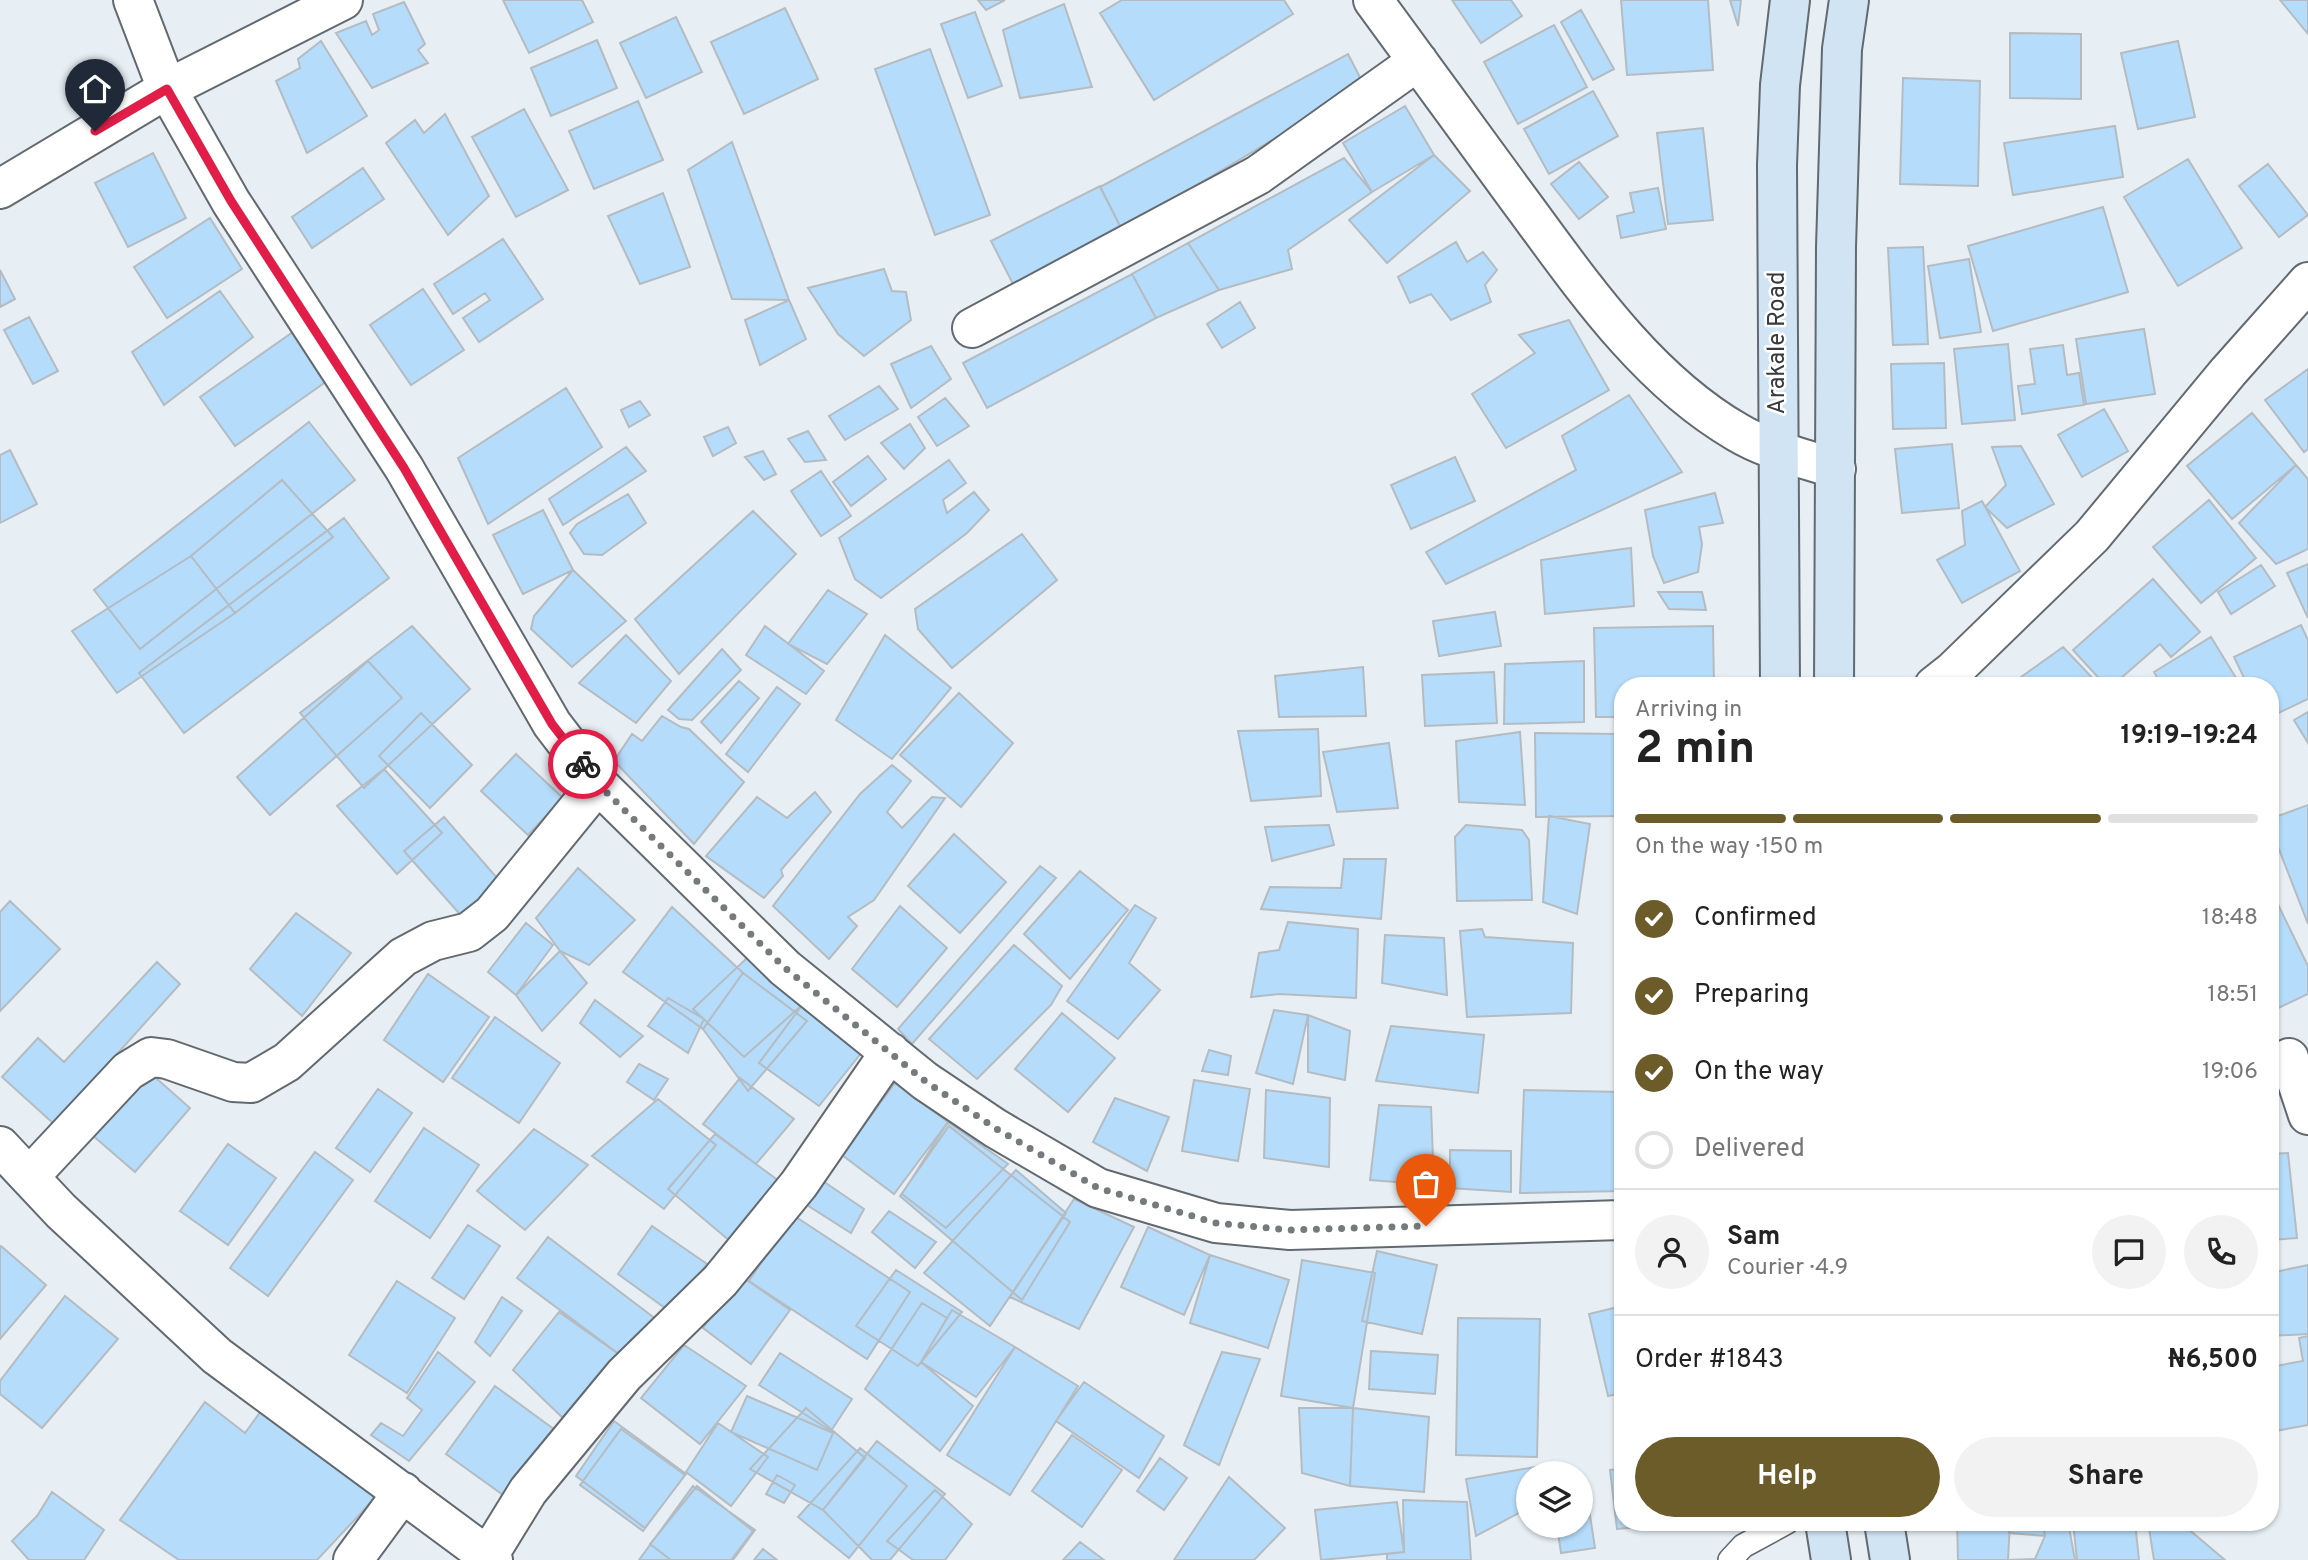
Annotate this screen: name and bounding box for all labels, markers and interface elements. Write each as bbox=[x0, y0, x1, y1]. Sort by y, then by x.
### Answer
pin bbox=[65, 59, 125, 131]
icon: home bbox=[76, 70, 114, 108]
street label: Arakale Road bbox=[1763, 272, 1793, 414]
text: Arriving in bbox=[1635, 696, 1742, 725]
text: 19:19–19:24 bbox=[2121, 720, 2258, 753]
text: 2 min bbox=[1635, 721, 1755, 780]
courier bbox=[548, 729, 618, 799]
icon: bike bbox=[564, 745, 602, 783]
text: On the way · 150 m bbox=[1635, 833, 1823, 862]
icon: check bbox=[1635, 900, 1673, 938]
text: Confirmed bbox=[1694, 902, 1817, 935]
text: 18:48 bbox=[2202, 904, 2258, 933]
icon: check bbox=[1635, 977, 1673, 1015]
text: Preparing bbox=[1694, 979, 1809, 1012]
text: 18:51 bbox=[2207, 981, 2258, 1010]
icon: check bbox=[1635, 1054, 1673, 1092]
text: On the way bbox=[1694, 1056, 1824, 1089]
text: 19:06 bbox=[2202, 1058, 2258, 1087]
text: Delivered bbox=[1694, 1133, 1805, 1166]
pin bbox=[1396, 1154, 1456, 1226]
icon: bag bbox=[1407, 1165, 1445, 1203]
button: person bbox=[1635, 1215, 1709, 1289]
button: chat bbox=[2092, 1215, 2166, 1289]
button: phone bbox=[2184, 1215, 2258, 1289]
text: Sam bbox=[1727, 1221, 1780, 1254]
text: Courier · 4.9 bbox=[1727, 1254, 1848, 1283]
text: Order #1843 bbox=[1635, 1344, 1784, 1377]
text: ₦6,500 bbox=[2168, 1344, 2258, 1377]
button: Help bbox=[1635, 1437, 1940, 1517]
button: Share bbox=[1954, 1437, 2258, 1517]
map controls bbox=[1516, 1461, 1593, 1538]
button: layers bbox=[1516, 1461, 1593, 1538]

